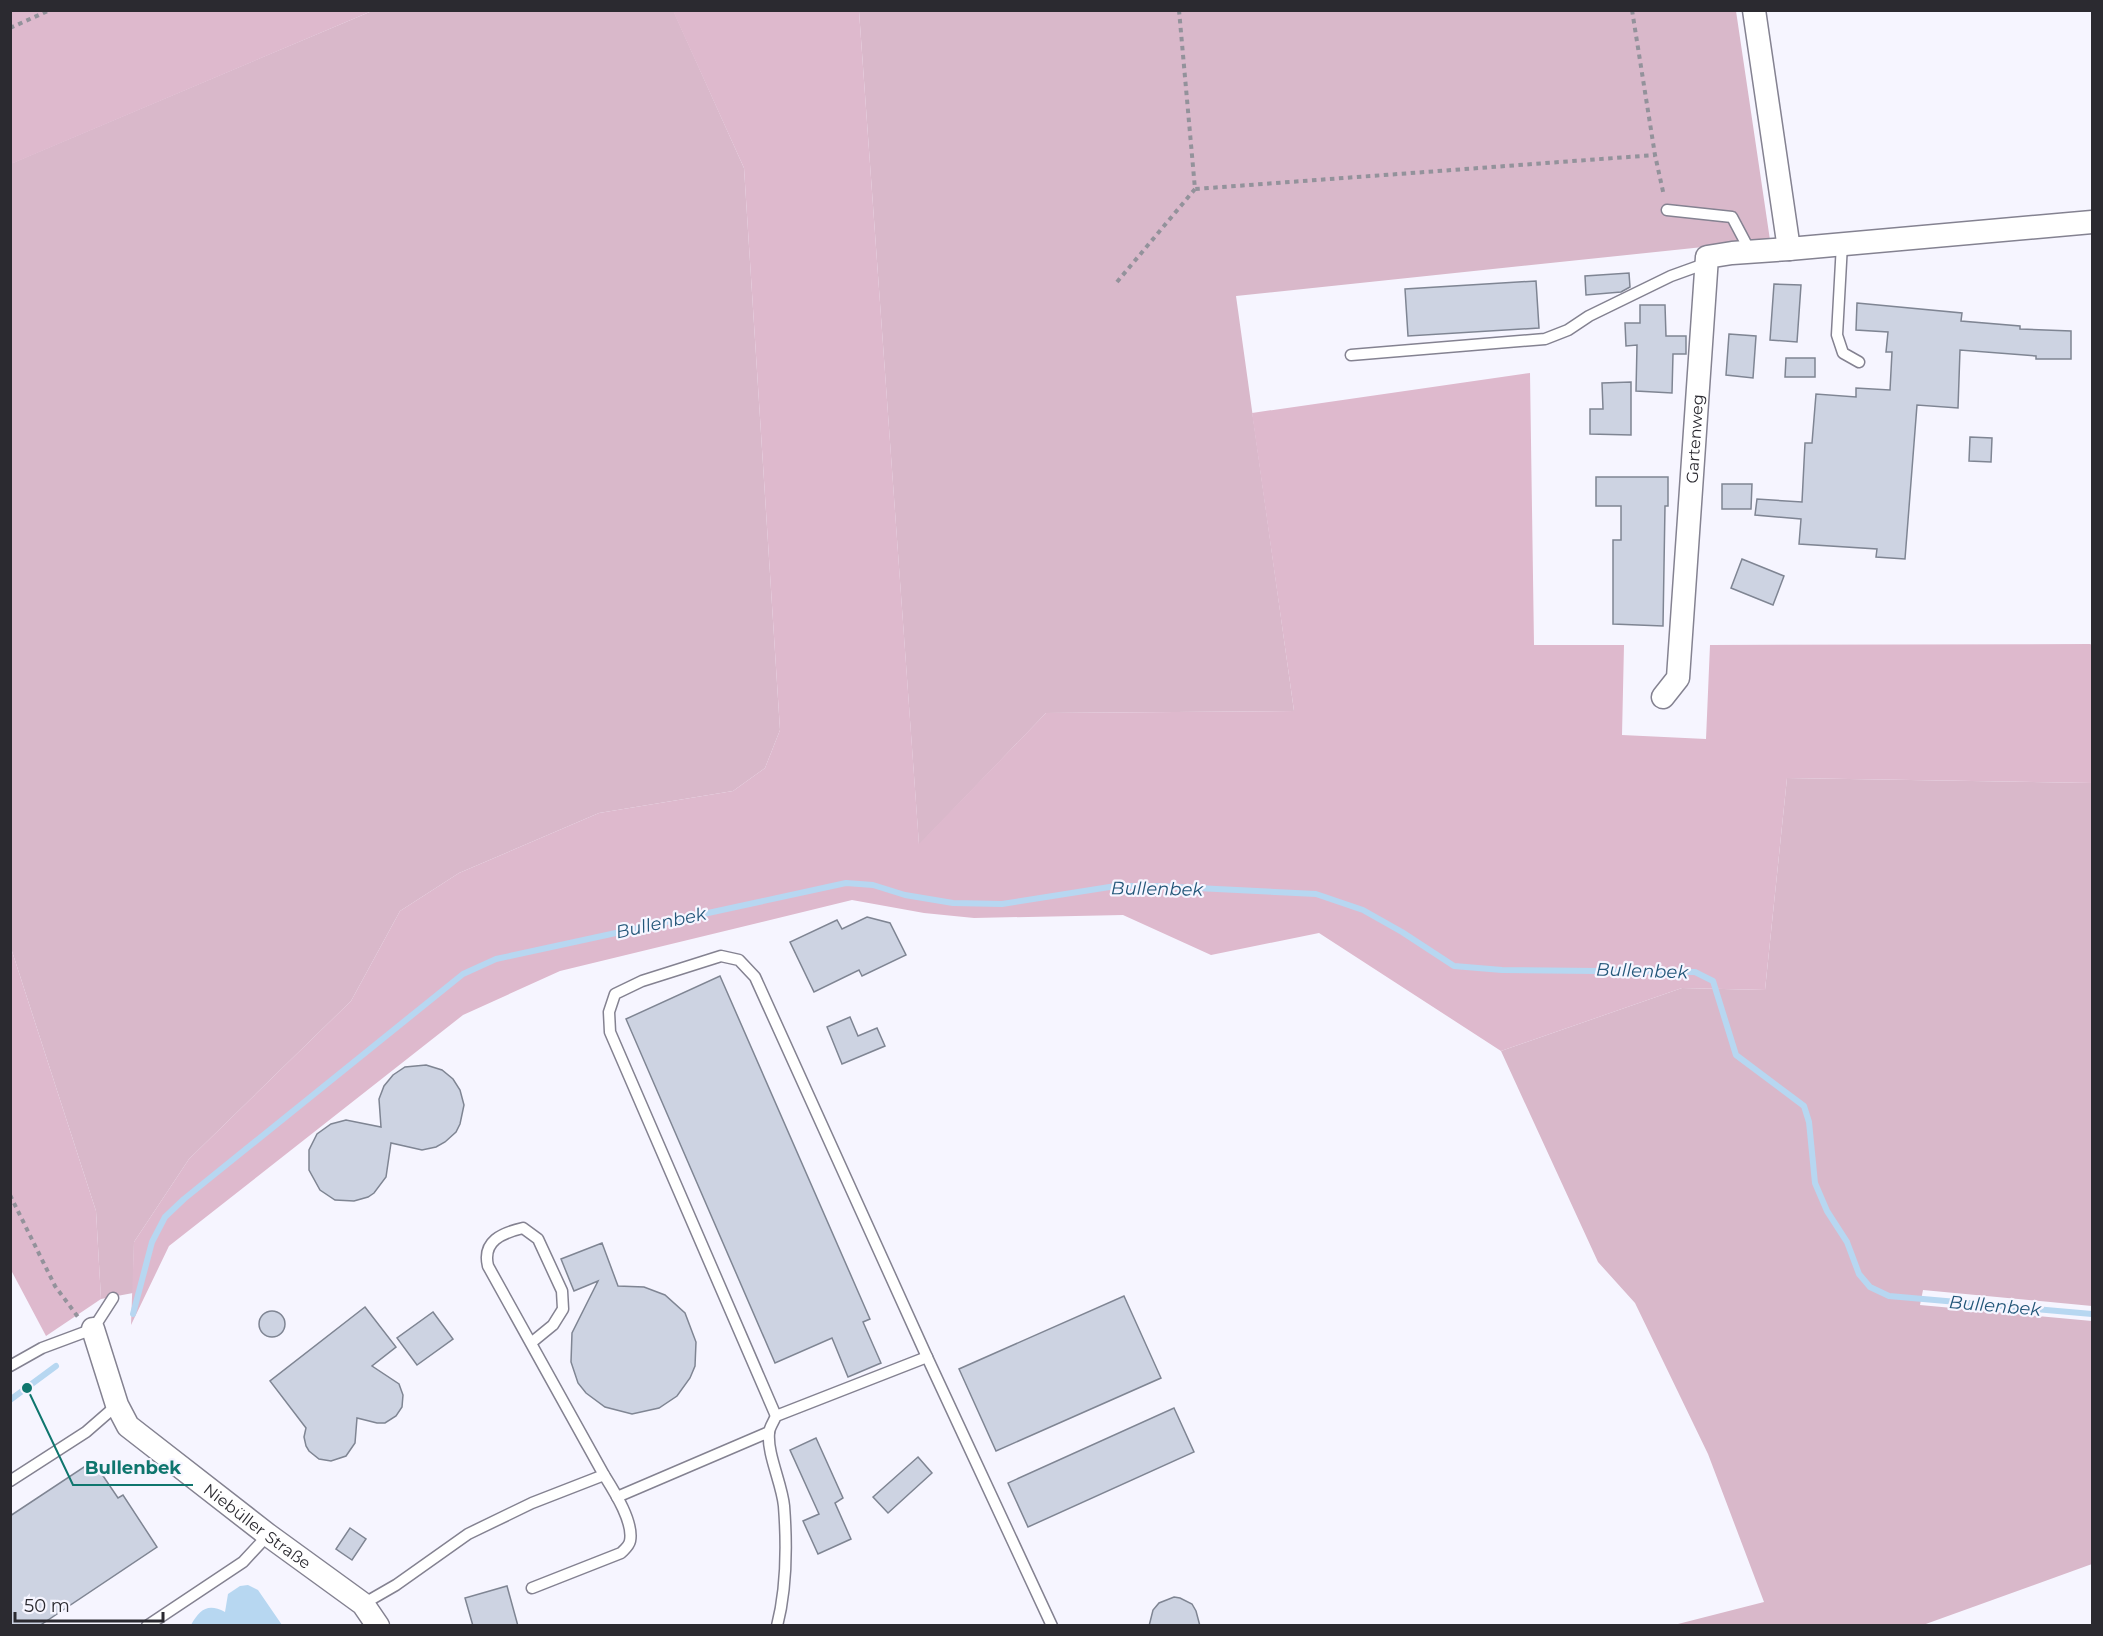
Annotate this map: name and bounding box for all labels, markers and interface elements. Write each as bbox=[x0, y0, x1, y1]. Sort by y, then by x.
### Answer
street label: Gartenweg bbox=[1682, 393, 1707, 484]
water label: Bullenbek bbox=[1111, 877, 1205, 901]
water label: Bullenbek bbox=[614, 902, 710, 943]
water label: Bullenbek bbox=[1596, 958, 1690, 984]
water label: Bullenbek bbox=[1948, 1291, 2043, 1321]
callout: Bullenbek bbox=[73, 1449, 193, 1485]
text: Bullenbek bbox=[85, 1457, 181, 1479]
street label: Niebüller Straße bbox=[200, 1479, 315, 1573]
scale bar bbox=[15, 1585, 164, 1623]
text: 50 m bbox=[24, 1595, 70, 1617]

